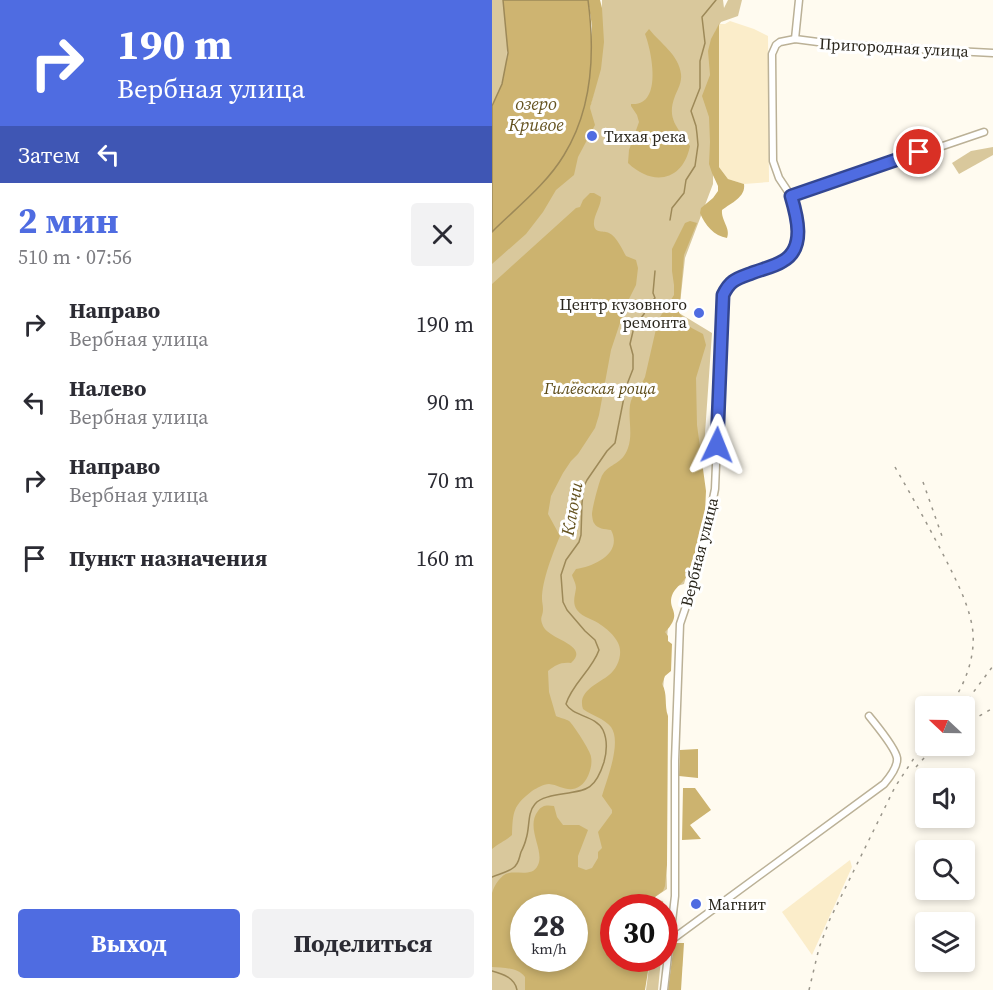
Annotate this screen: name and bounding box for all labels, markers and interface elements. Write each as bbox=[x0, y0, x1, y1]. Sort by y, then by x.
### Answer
text: 190 m bbox=[117, 15, 232, 73]
icon: right bbox=[18, 24, 96, 102]
street label: Пригородная улица bbox=[819, 32, 970, 62]
text: Вербная улица bbox=[117, 70, 305, 107]
water label: озеро Кривое bbox=[507, 91, 564, 137]
place label: Тихая река bbox=[604, 125, 687, 147]
pin bbox=[893, 126, 944, 177]
marker: Тихая река bbox=[585, 129, 599, 143]
icon: arrive bbox=[902, 135, 935, 168]
icon: left bbox=[92, 138, 125, 171]
text: Затем bbox=[18, 140, 80, 170]
text: 2 мин bbox=[18, 196, 119, 245]
button: close bbox=[411, 203, 474, 266]
text: 510 m · 07:56 bbox=[18, 243, 132, 271]
place label: Центр кузовного ремонта bbox=[560, 293, 688, 333]
text: Направо bbox=[69, 295, 160, 325]
marker: Центр кузовного ремонта bbox=[692, 306, 706, 320]
icon: right bbox=[18, 308, 51, 341]
text: 190 m bbox=[416, 309, 474, 339]
text: Вербная улица bbox=[69, 325, 209, 353]
text: Налево bbox=[69, 373, 146, 403]
park label: Гилёвская роща bbox=[543, 377, 657, 399]
icon: left bbox=[18, 386, 51, 419]
text: 90 m bbox=[427, 387, 474, 417]
text: Вербная улица bbox=[69, 403, 209, 431]
position arrow bbox=[685, 413, 749, 477]
text: Направо bbox=[69, 451, 160, 481]
icon: right bbox=[18, 464, 51, 497]
text: 70 m bbox=[427, 465, 474, 495]
water label: Ключи bbox=[554, 479, 589, 539]
text: Вербная улица bbox=[69, 481, 209, 509]
street label: Вербная улица bbox=[675, 494, 723, 609]
icon: arrive bbox=[18, 542, 51, 575]
text: Пункт назначения bbox=[69, 543, 267, 573]
text: 160 m bbox=[416, 543, 474, 573]
north arrow bbox=[915, 696, 975, 756]
map controls bbox=[915, 696, 975, 972]
button: sound bbox=[915, 768, 975, 828]
button: search bbox=[915, 840, 975, 900]
place label: Магнит bbox=[708, 893, 767, 915]
speed limit sign: 30 bbox=[600, 894, 678, 972]
marker: Магнит bbox=[689, 897, 703, 911]
text: 28 bbox=[533, 905, 565, 946]
button: Выход bbox=[18, 909, 240, 978]
button: Поделиться bbox=[252, 909, 474, 978]
button: layers bbox=[915, 912, 975, 972]
text: km/h bbox=[531, 938, 567, 959]

